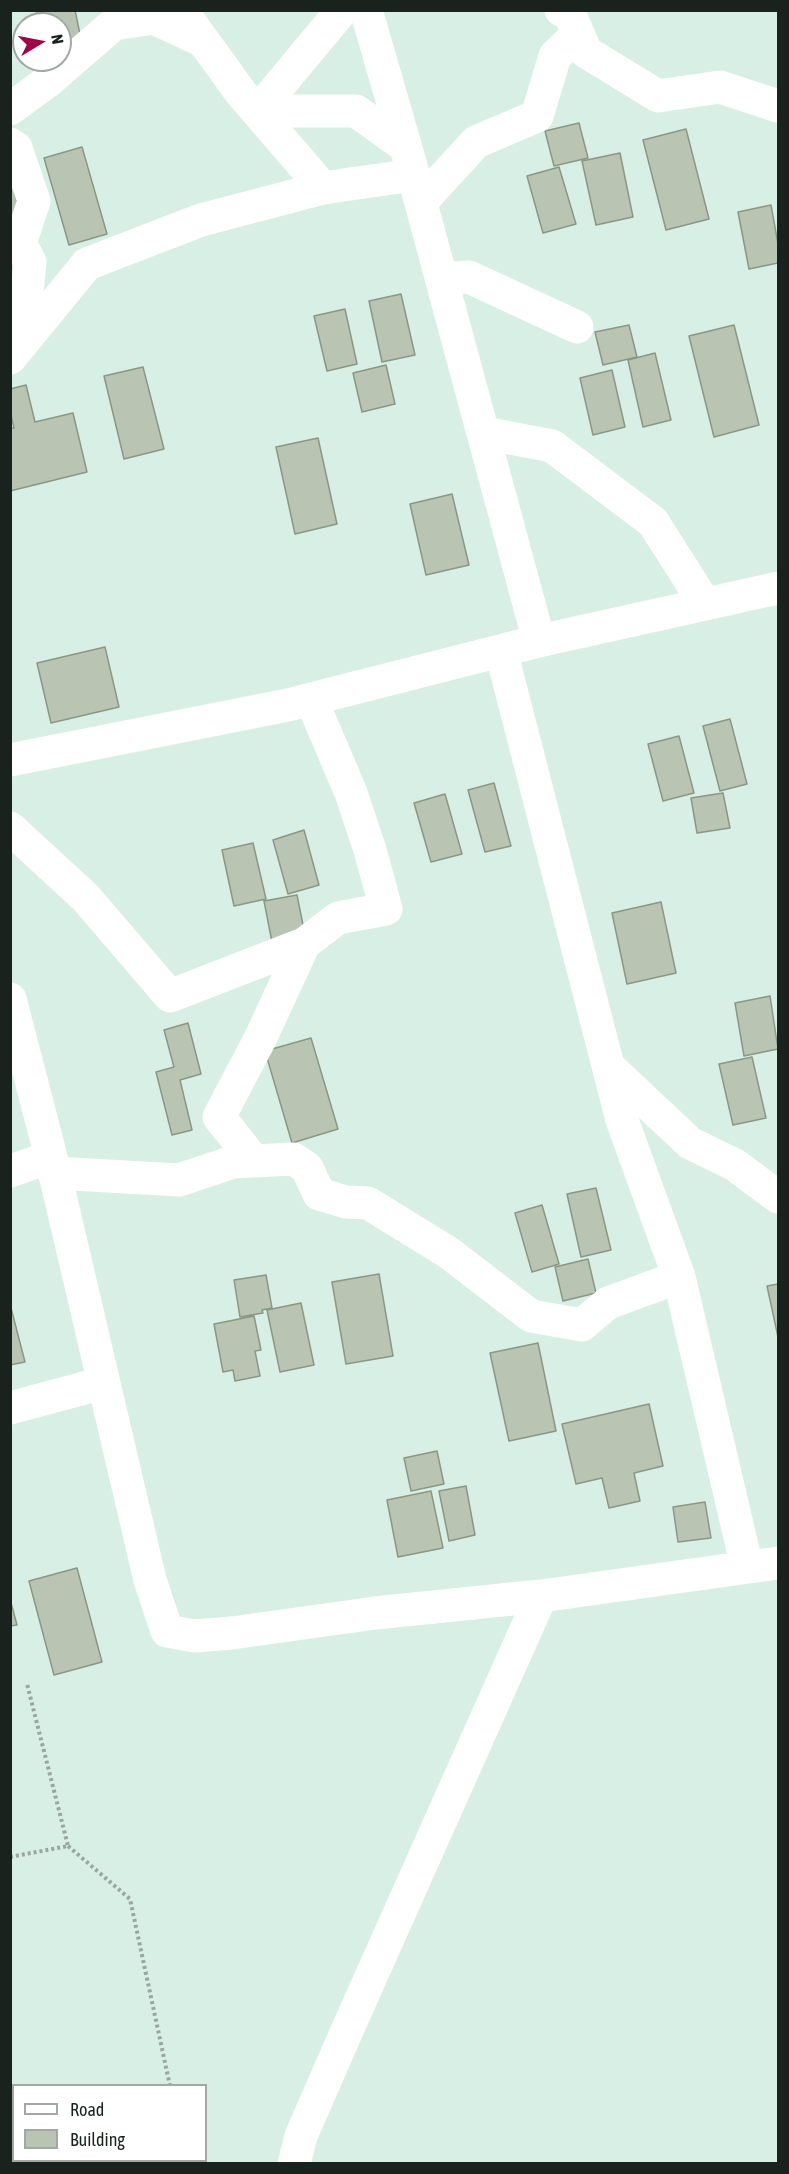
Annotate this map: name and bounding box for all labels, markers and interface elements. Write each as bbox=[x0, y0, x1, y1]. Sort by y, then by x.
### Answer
north arrow bbox=[12, 12, 72, 72]
text: N bbox=[48, 33, 67, 45]
legend bbox=[12, 2084, 207, 2162]
text: Road bbox=[70, 2099, 104, 2120]
text: Building bbox=[70, 2129, 125, 2150]

